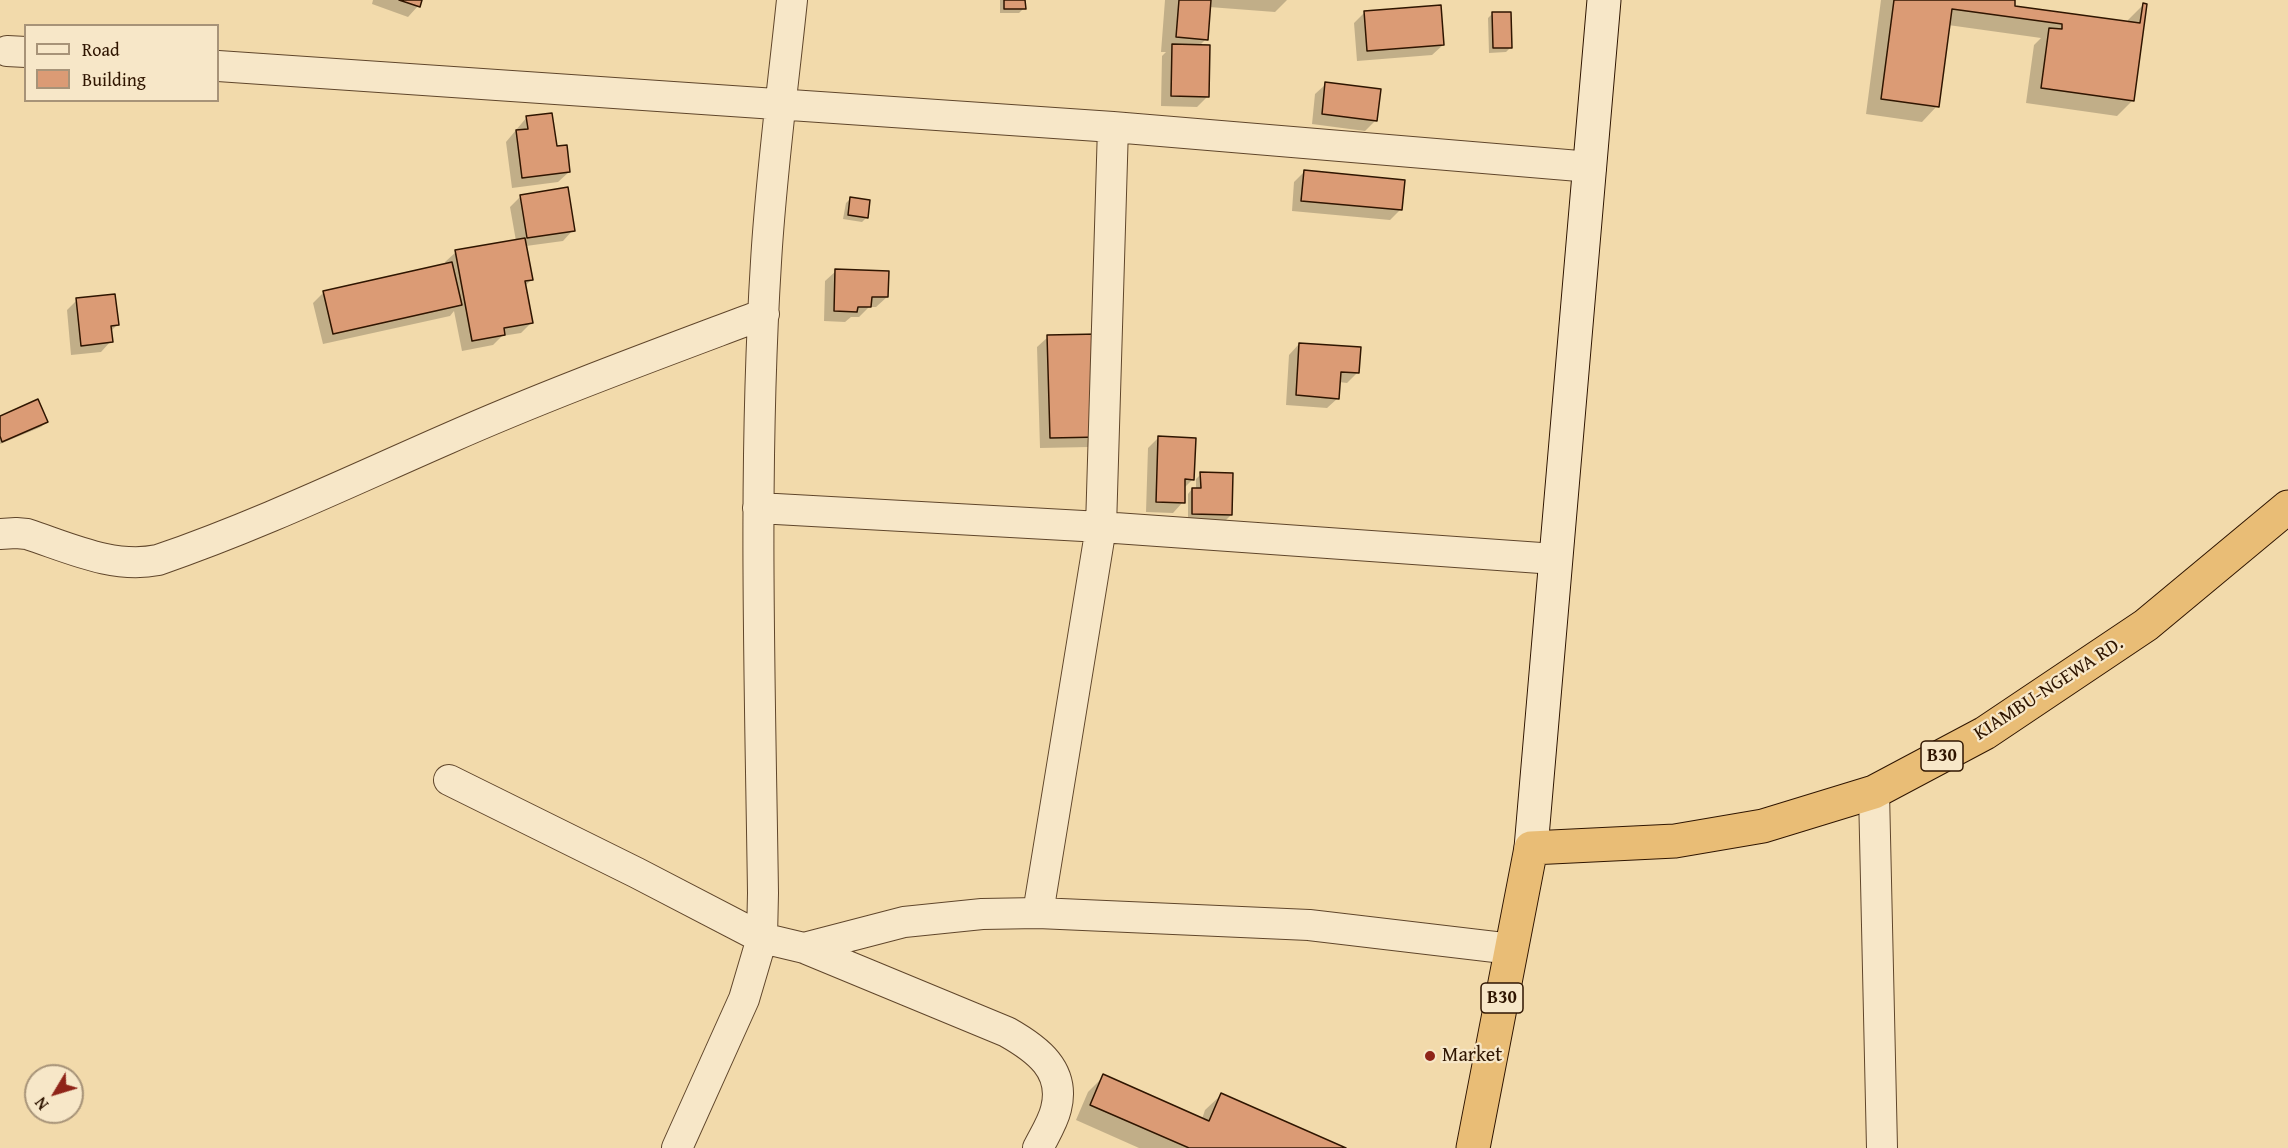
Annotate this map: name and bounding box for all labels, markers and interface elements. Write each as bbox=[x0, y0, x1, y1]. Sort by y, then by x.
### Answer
legend bbox=[24, 24, 219, 102]
text: Road bbox=[82, 36, 120, 63]
text: Building bbox=[82, 66, 146, 93]
street label: KIAMBU-NGEWA RD. bbox=[1970, 632, 2128, 746]
road number: B30 bbox=[1921, 741, 1963, 771]
road number: B30 bbox=[1481, 983, 1523, 1013]
place label: Market bbox=[1442, 1044, 1502, 1068]
marker: Market bbox=[1423, 1049, 1437, 1063]
north arrow bbox=[24, 1064, 84, 1124]
text: N bbox=[29, 1092, 54, 1115]

